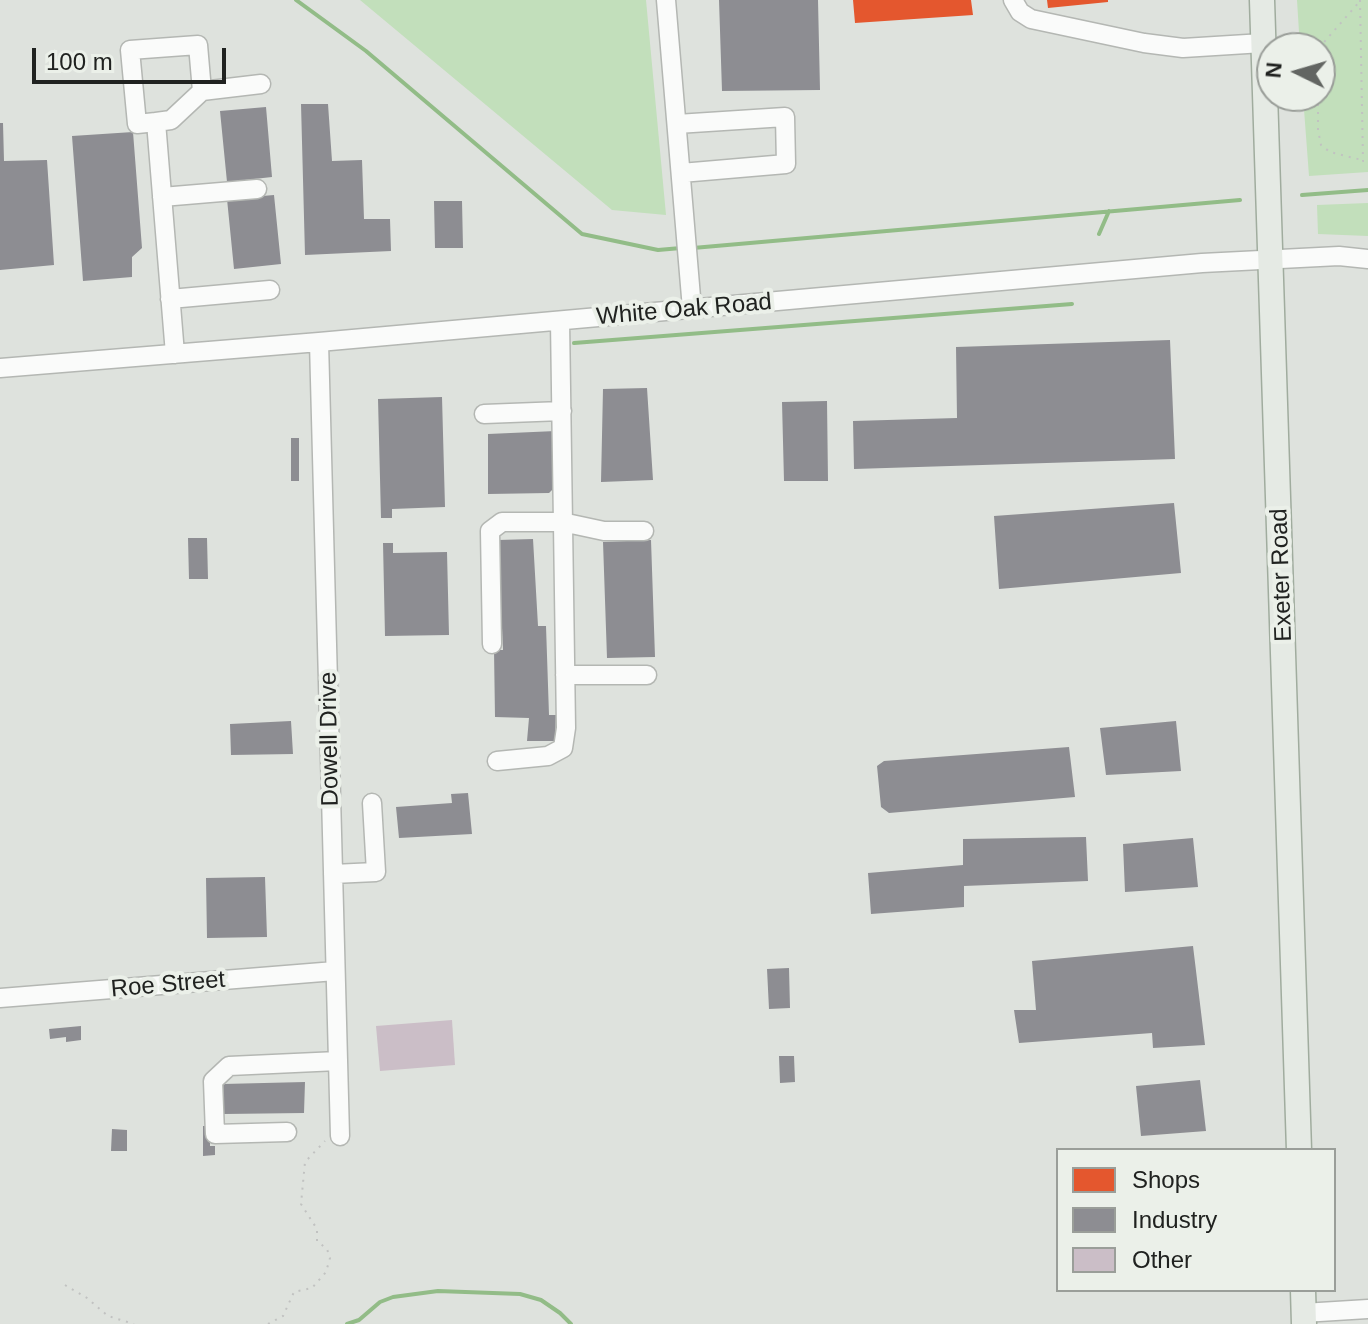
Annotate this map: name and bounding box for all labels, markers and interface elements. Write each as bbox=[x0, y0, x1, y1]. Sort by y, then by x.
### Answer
scale bar bbox=[36, 32, 230, 82]
north arrow bbox=[1256, 32, 1336, 112]
text: 100 m bbox=[46, 48, 113, 75]
text: N bbox=[1260, 61, 1287, 79]
street label: White Oak Road bbox=[595, 288, 773, 332]
street label: Exeter Road bbox=[1265, 508, 1299, 642]
street label: Dowell Drive bbox=[314, 671, 346, 807]
street label: Roe Street bbox=[110, 966, 226, 1004]
legend bbox=[1056, 1148, 1336, 1292]
text: Shops bbox=[1132, 1166, 1200, 1193]
text: Industry bbox=[1132, 1206, 1217, 1233]
text: Other bbox=[1132, 1246, 1192, 1273]

